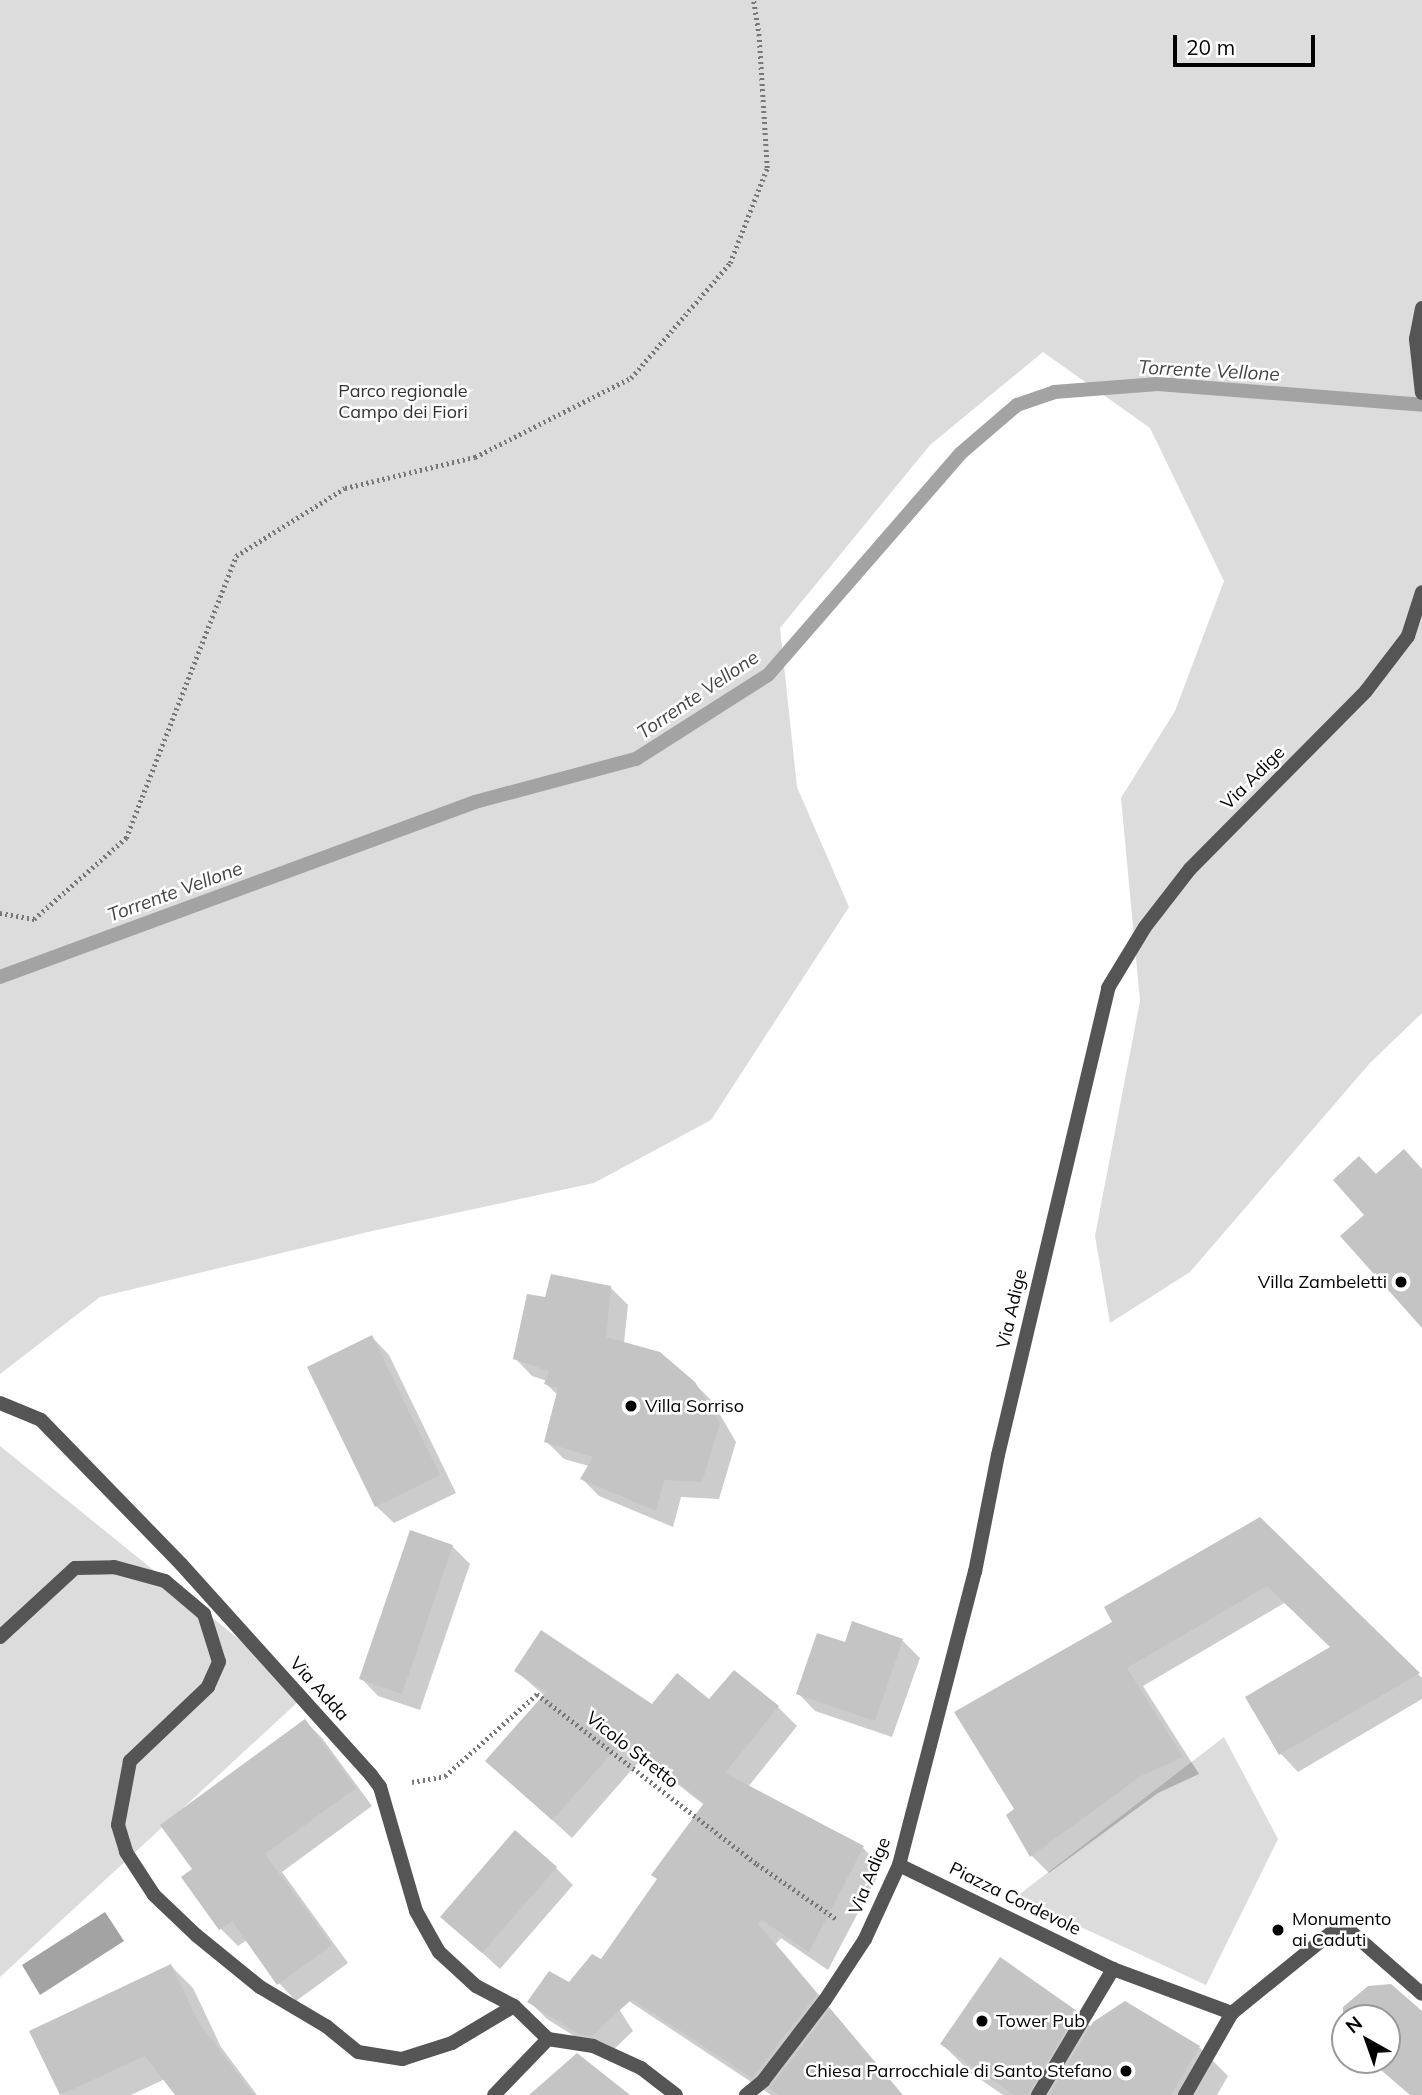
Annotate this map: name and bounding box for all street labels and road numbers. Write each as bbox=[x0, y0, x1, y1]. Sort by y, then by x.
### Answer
street label: Via Adige bbox=[1217, 742, 1289, 814]
street label: Via Adige bbox=[992, 1267, 1032, 1351]
street label: Via Adda bbox=[285, 1653, 353, 1725]
street label: Vicolo Stretto bbox=[581, 1707, 683, 1793]
street label: Via Adige bbox=[845, 1834, 895, 1918]
street label: Piazza Cordevole bbox=[946, 1858, 1084, 1940]

